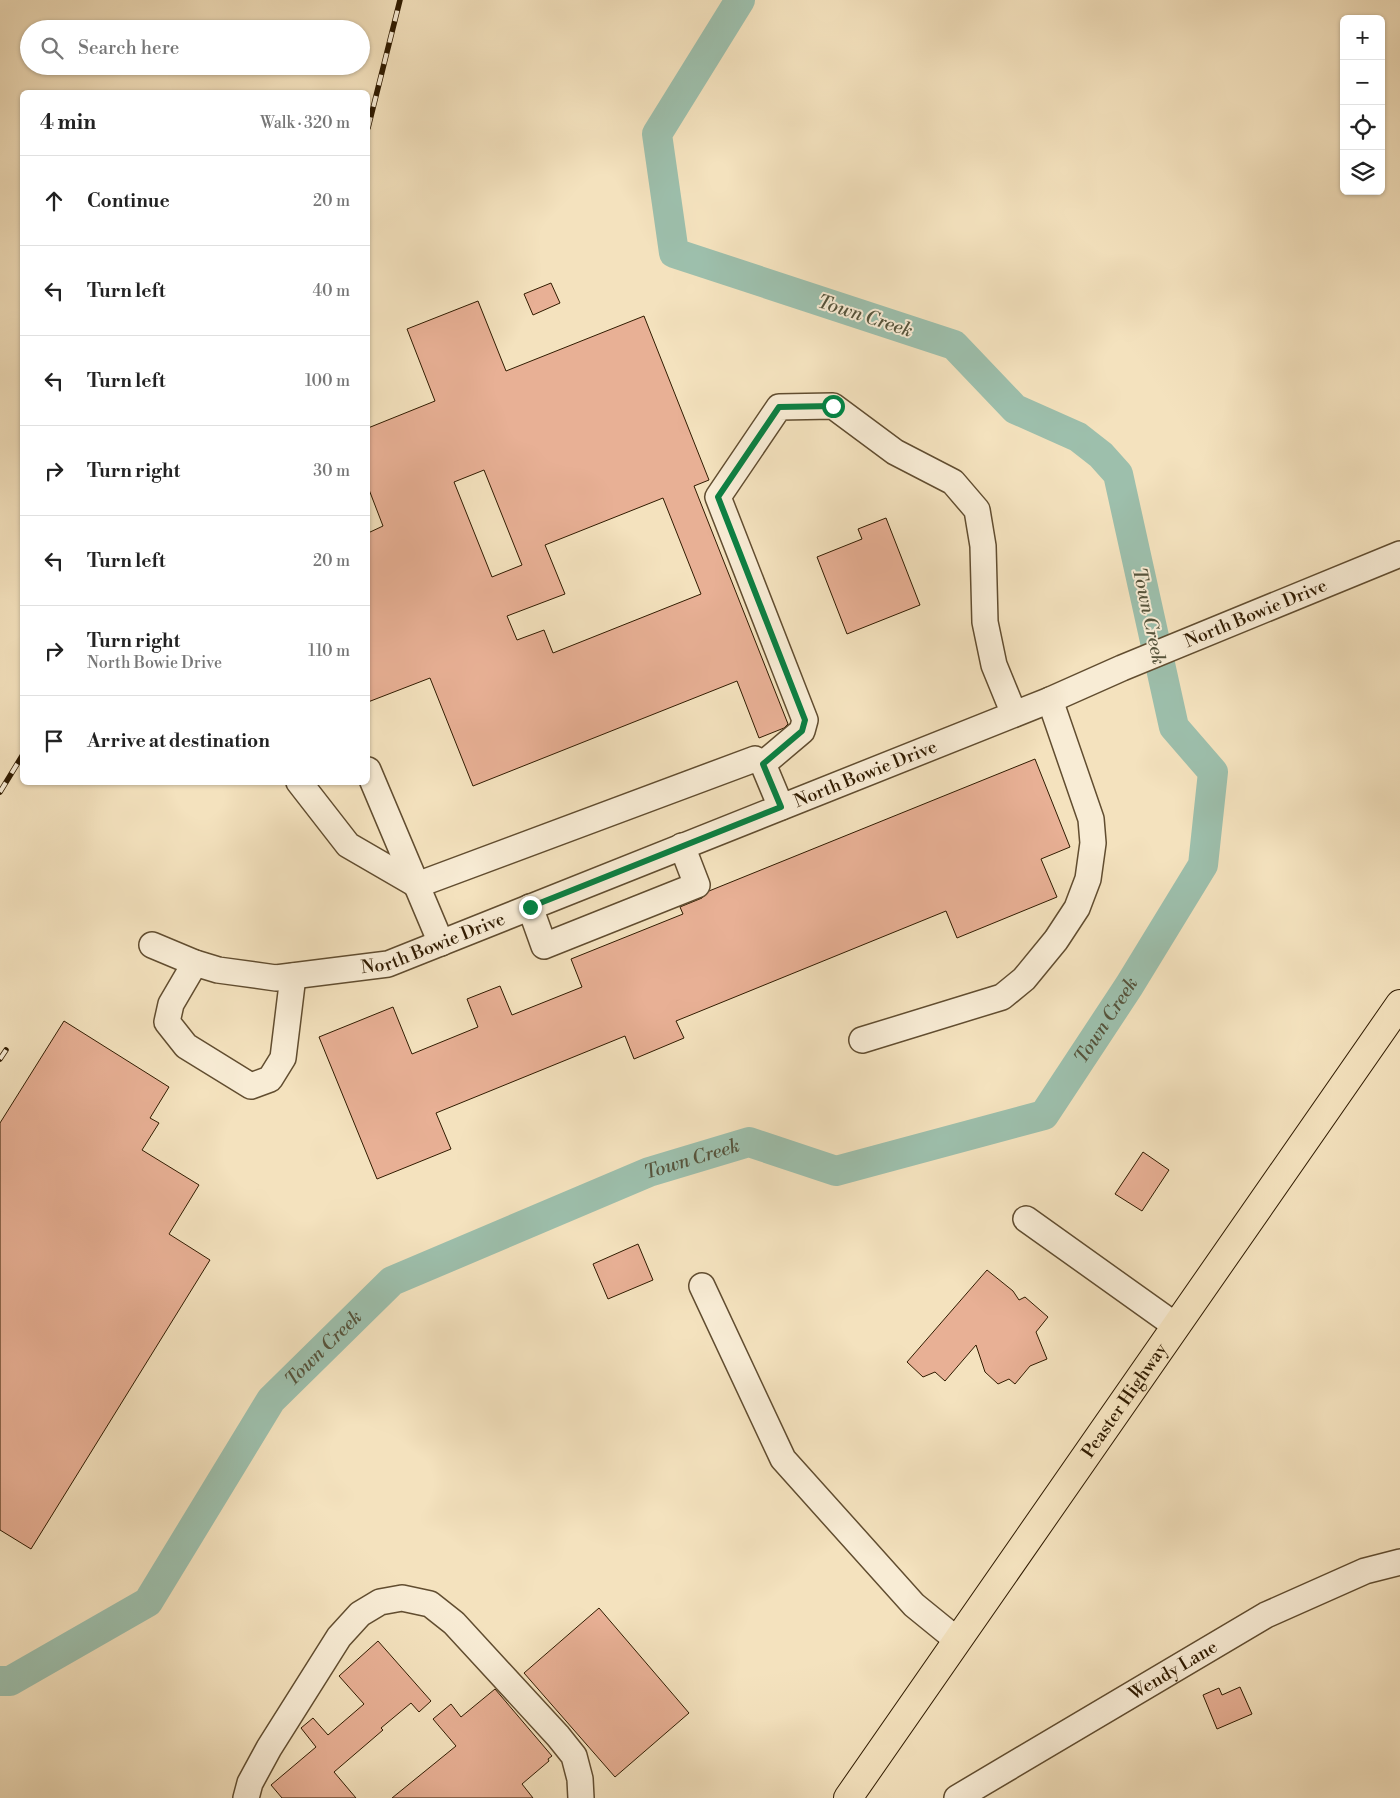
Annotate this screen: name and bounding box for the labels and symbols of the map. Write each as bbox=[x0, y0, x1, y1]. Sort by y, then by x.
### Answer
water label: Town Creek bbox=[814, 289, 916, 343]
route start bbox=[822, 395, 845, 418]
water label: Town Creek bbox=[1127, 565, 1171, 667]
street label: North Bowie Drive bbox=[1181, 574, 1330, 653]
street label: North Bowie Drive bbox=[790, 735, 940, 812]
route end bbox=[519, 896, 542, 919]
street label: North Bowie Drive bbox=[360, 907, 508, 979]
water label: Town Creek bbox=[1069, 973, 1143, 1068]
water label: Town Creek bbox=[641, 1133, 743, 1185]
water label: Town Creek bbox=[280, 1305, 367, 1392]
street label: Peaster Highway bbox=[1076, 1338, 1172, 1463]
street label: Wendy Lane bbox=[1124, 1635, 1221, 1706]

